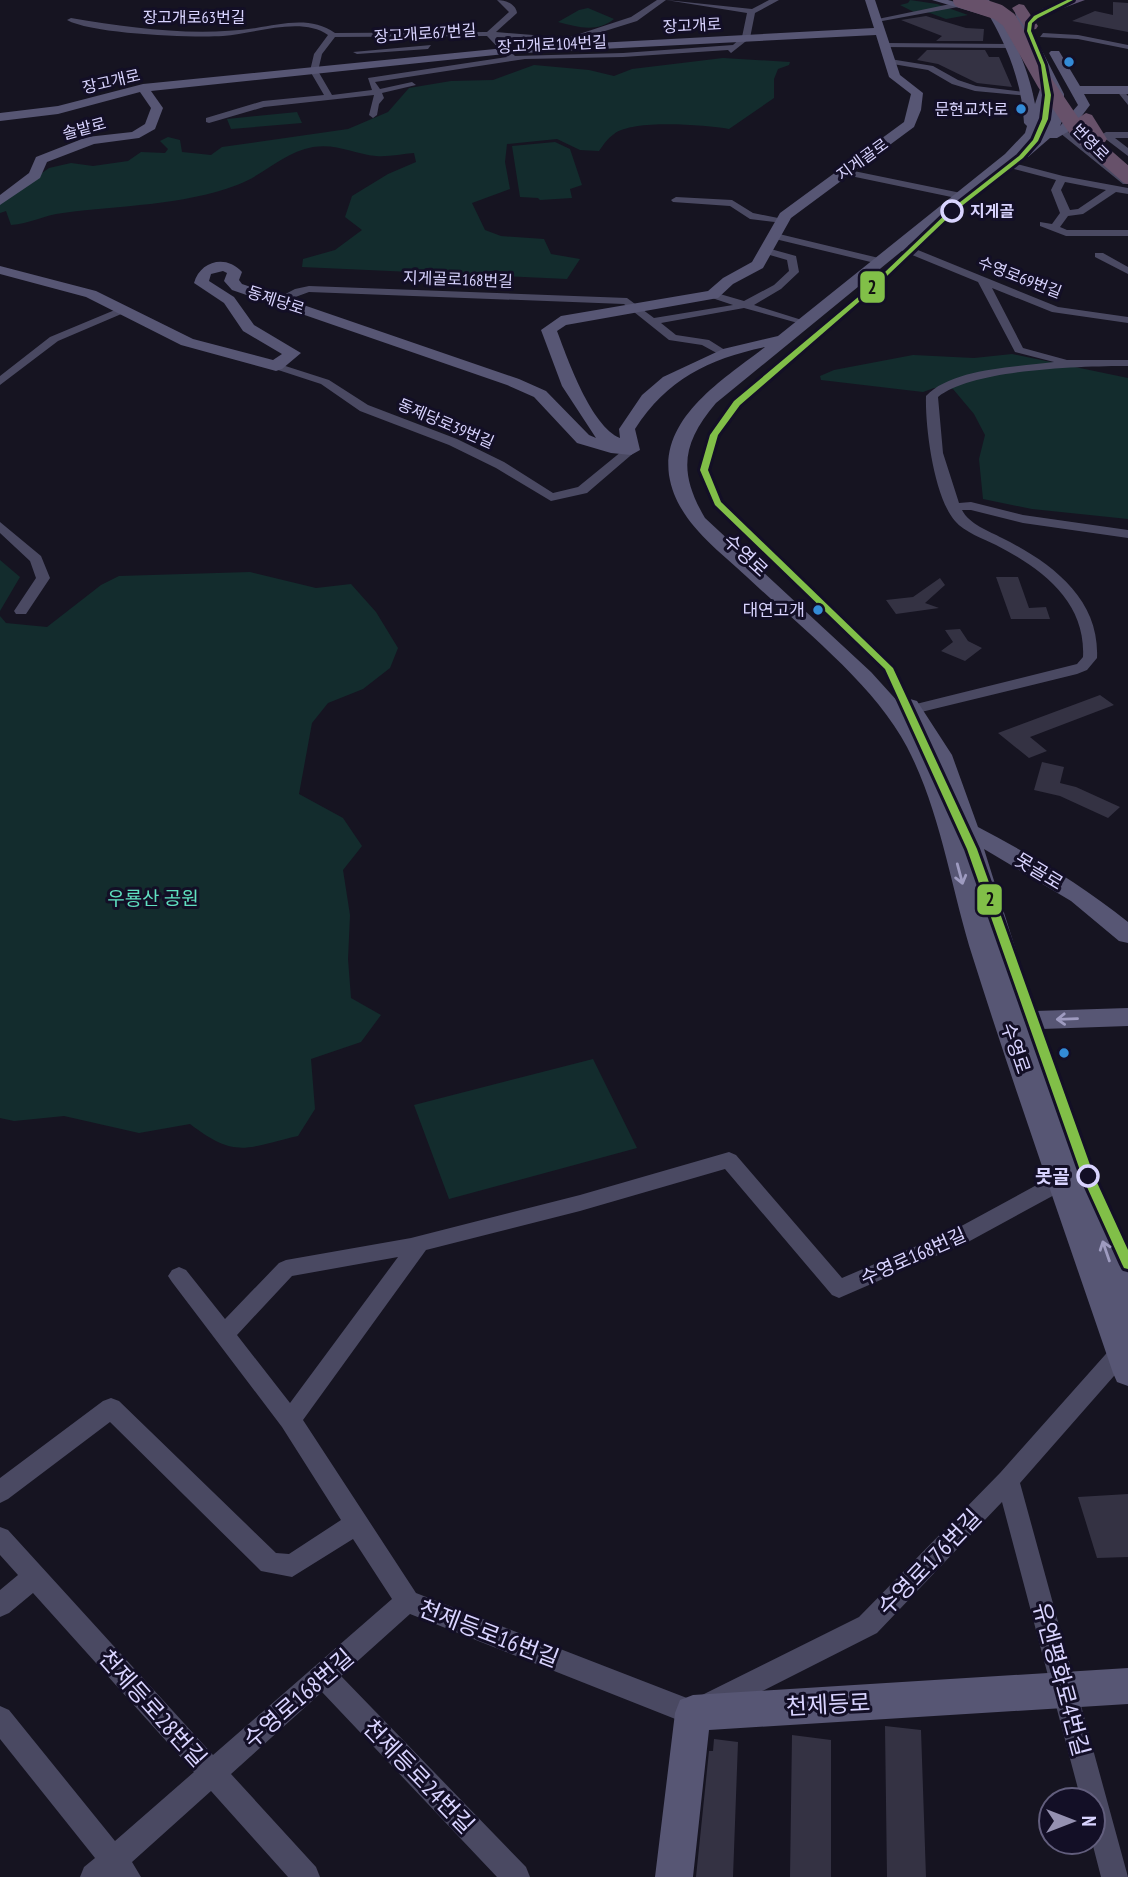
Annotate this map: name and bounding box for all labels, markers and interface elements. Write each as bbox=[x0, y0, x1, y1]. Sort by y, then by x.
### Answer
street label: 장고개로63번길 bbox=[143, 7, 245, 27]
street label: 장고개로 bbox=[662, 13, 722, 37]
street label: 장고개로67번길 bbox=[373, 19, 477, 47]
street label: 장고개로104번길 bbox=[497, 31, 607, 57]
unlabelled marker bbox=[1062, 55, 1076, 69]
street label: 장고개로 bbox=[80, 65, 142, 97]
place label: 문현교차로 bbox=[934, 99, 1008, 119]
marker: 문현교차로 bbox=[1014, 102, 1028, 116]
street label: 솔밭로 bbox=[60, 113, 108, 143]
street label: 번영로 bbox=[1068, 119, 1114, 165]
street label: 지게골로 bbox=[832, 133, 892, 184]
marker: 지게골 bbox=[941, 200, 963, 222]
place label: 지게골 bbox=[970, 201, 1014, 221]
street label: 수영로69번길 bbox=[975, 252, 1065, 302]
street label: 지게골로168번길 bbox=[403, 267, 513, 291]
line badge: 2 bbox=[859, 270, 886, 304]
text: 2 bbox=[867, 275, 877, 299]
street label: 동제당로 bbox=[245, 281, 307, 319]
street label: 동제당로39번길 bbox=[395, 394, 497, 452]
street label: 수영로 bbox=[719, 528, 773, 582]
place label: 대연고개 bbox=[742, 599, 805, 621]
marker: 대연고개 bbox=[811, 603, 825, 617]
street label: 못골로 bbox=[1010, 847, 1068, 895]
one-way arrow bbox=[954, 862, 967, 885]
line badge: 2 bbox=[976, 883, 1003, 916]
park label: 우룡산 공원 bbox=[107, 886, 199, 910]
text: 2 bbox=[985, 887, 995, 911]
one-way arrow bbox=[1056, 1013, 1079, 1026]
street label: 수영로 bbox=[996, 1019, 1036, 1077]
unlabelled marker bbox=[1057, 1046, 1071, 1060]
place label: 못골 bbox=[1035, 1164, 1070, 1188]
marker: 못골 bbox=[1077, 1165, 1099, 1187]
street label: 수영로168번길 bbox=[856, 1222, 970, 1290]
one-way arrow bbox=[1099, 1240, 1111, 1262]
street label: 수영로176번길 bbox=[871, 1503, 987, 1621]
street label: 천제등로16번길 bbox=[415, 1593, 563, 1673]
street label: 유엔평화로4번길 bbox=[1027, 1599, 1097, 1759]
street label: 수영로168번길 bbox=[237, 1642, 359, 1754]
street label: 천제등로28번길 bbox=[93, 1643, 213, 1773]
street label: 천제등로 bbox=[785, 1687, 871, 1721]
street label: 천제등로24번길 bbox=[357, 1713, 481, 1839]
north arrow bbox=[1037, 1786, 1107, 1856]
text: N bbox=[1077, 1816, 1101, 1826]

